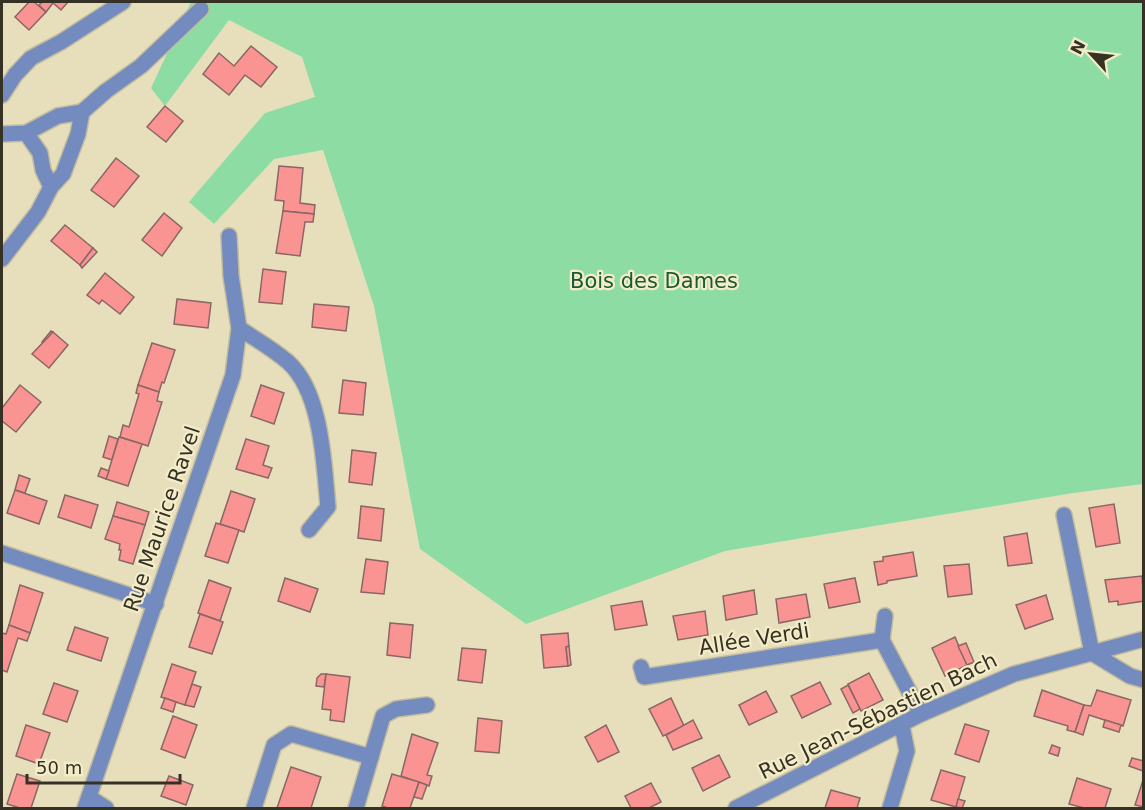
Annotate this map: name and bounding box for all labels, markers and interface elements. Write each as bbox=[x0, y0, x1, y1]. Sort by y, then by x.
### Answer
north arrow bbox=[1061, 24, 1121, 84]
text: N bbox=[1067, 37, 1090, 58]
park label: Bois des Dames bbox=[570, 269, 738, 293]
street label: Rue Maurice Ravel bbox=[119, 423, 205, 615]
street label: Allée Verdi bbox=[697, 618, 811, 660]
street label: Rue Jean-Sébastien Bach bbox=[755, 648, 1001, 784]
scale bar bbox=[27, 747, 180, 785]
text: 50 m bbox=[36, 757, 82, 778]

